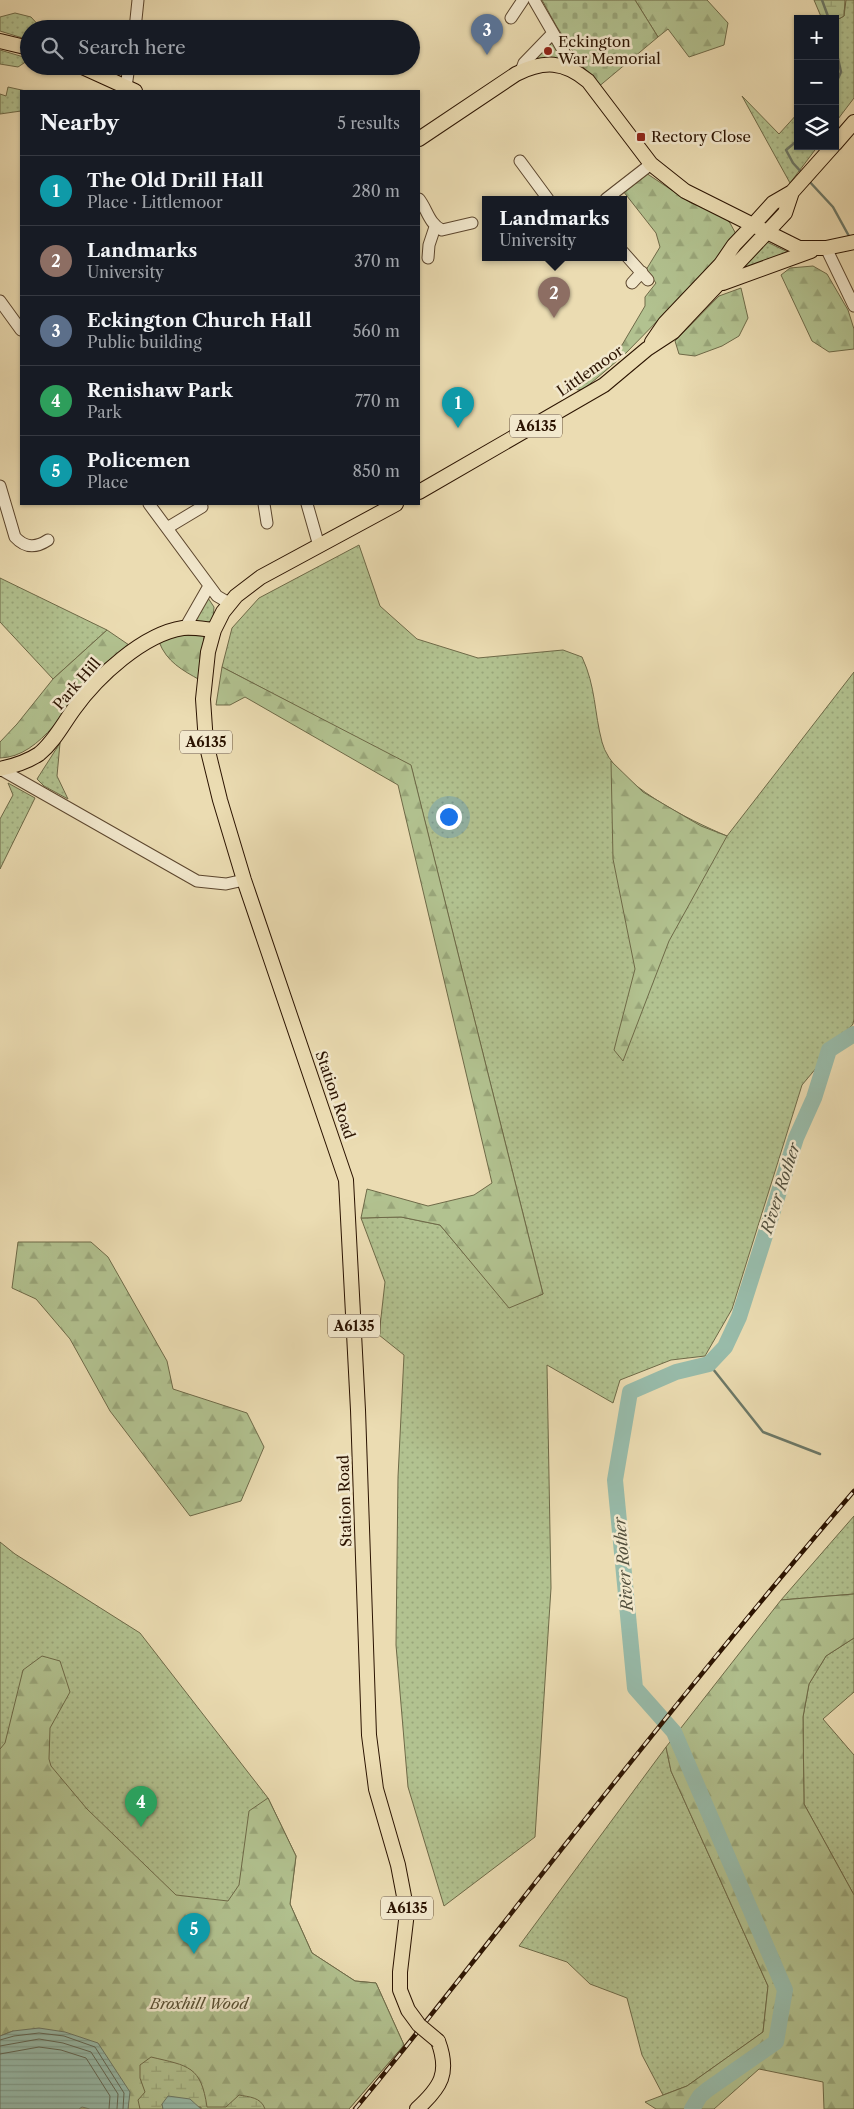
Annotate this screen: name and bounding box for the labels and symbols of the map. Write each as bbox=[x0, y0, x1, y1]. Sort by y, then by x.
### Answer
pin: 3 bbox=[471, 14, 503, 55]
place label: Eckington War Memorial bbox=[557, 32, 661, 68]
marker: Eckington War Memorial bbox=[542, 45, 554, 57]
place label: Rectory Close bbox=[651, 127, 751, 146]
marker: Rectory Close bbox=[635, 131, 647, 143]
pin: 2 bbox=[538, 277, 570, 318]
street label: Littlemoor bbox=[553, 340, 627, 400]
pin: 1 bbox=[442, 387, 474, 428]
road number: A6135 bbox=[510, 414, 562, 438]
street label: Park Hill bbox=[49, 653, 105, 714]
road number: A6135 bbox=[180, 730, 232, 754]
your location bbox=[436, 804, 462, 830]
street label: Station Road bbox=[312, 1048, 359, 1141]
water label: River Rother bbox=[755, 1139, 805, 1238]
road number: A6135 bbox=[328, 1314, 380, 1338]
street label: Station Road bbox=[333, 1455, 356, 1547]
water label: River Rother bbox=[609, 1515, 637, 1614]
pin: 4 bbox=[125, 1786, 157, 1827]
road number: A6135 bbox=[381, 1896, 433, 1920]
pin: 5 bbox=[178, 1913, 210, 1954]
park label: Broxhill Wood bbox=[149, 1994, 250, 2013]

